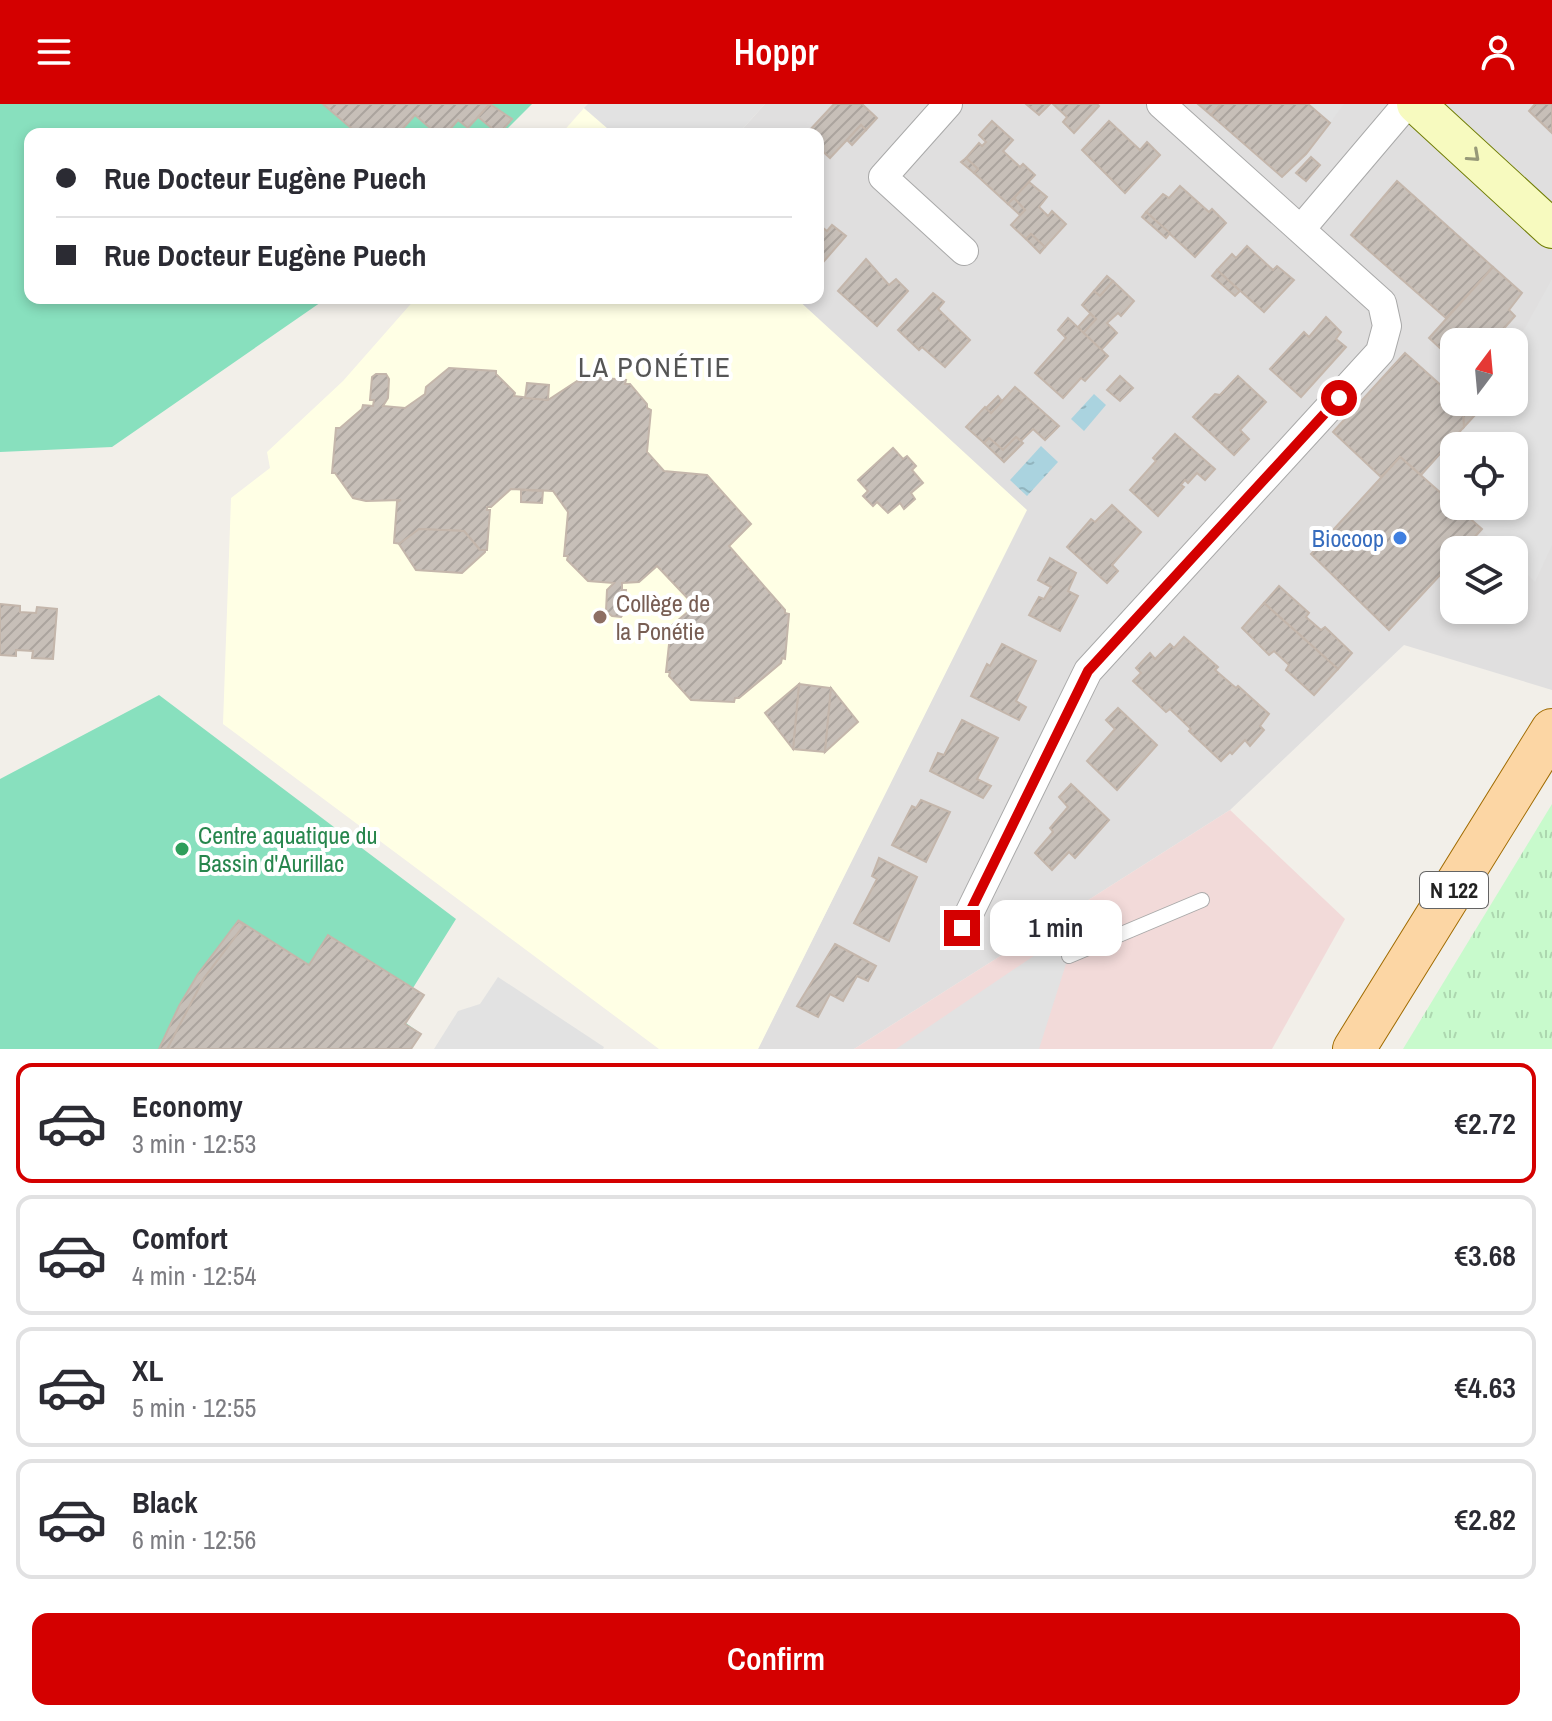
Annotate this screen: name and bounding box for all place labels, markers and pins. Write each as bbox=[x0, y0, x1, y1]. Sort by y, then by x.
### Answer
place label: Biocoop bbox=[1312, 522, 1384, 554]
marker: Biocoop bbox=[1391, 529, 1409, 547]
place label: Collège de la Ponétie bbox=[616, 587, 710, 647]
marker: Collège de la Ponétie bbox=[591, 608, 609, 626]
place label: Centre aquatique du Bassin d'Aurillac bbox=[198, 819, 377, 879]
marker: Centre aquatique du Bassin d'Aurillac bbox=[173, 840, 191, 858]

